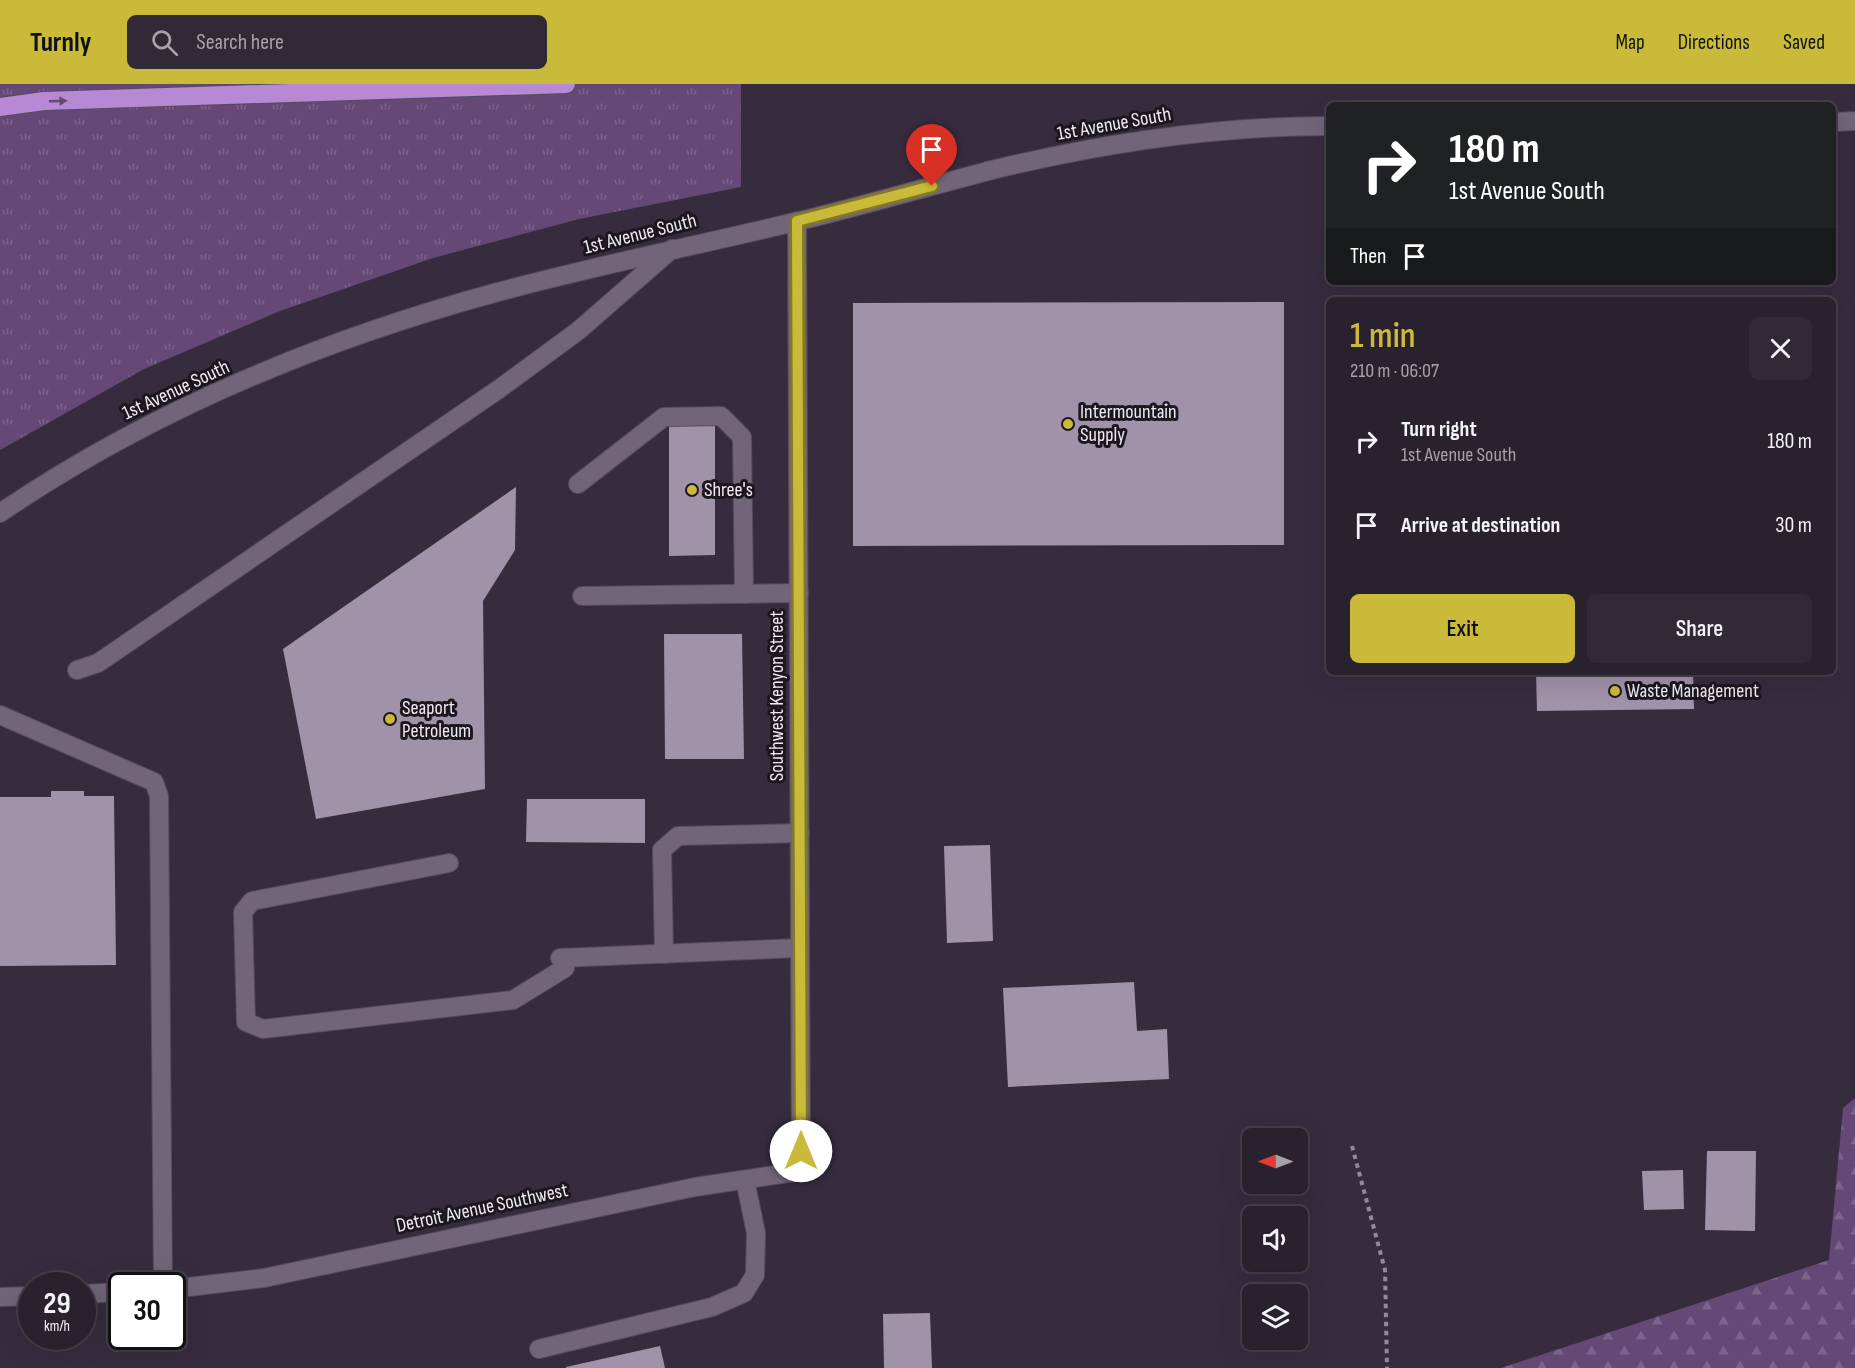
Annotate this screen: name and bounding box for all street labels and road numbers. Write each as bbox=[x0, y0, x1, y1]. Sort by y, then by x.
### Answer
street label: 1st Avenue South bbox=[1055, 102, 1173, 146]
street label: 1st Avenue South bbox=[581, 208, 699, 260]
street label: 1st Avenue South bbox=[119, 355, 233, 425]
street label: Southwest Kenyon Street bbox=[765, 611, 789, 781]
street label: Detroit Avenue Southwest bbox=[394, 1178, 570, 1238]

